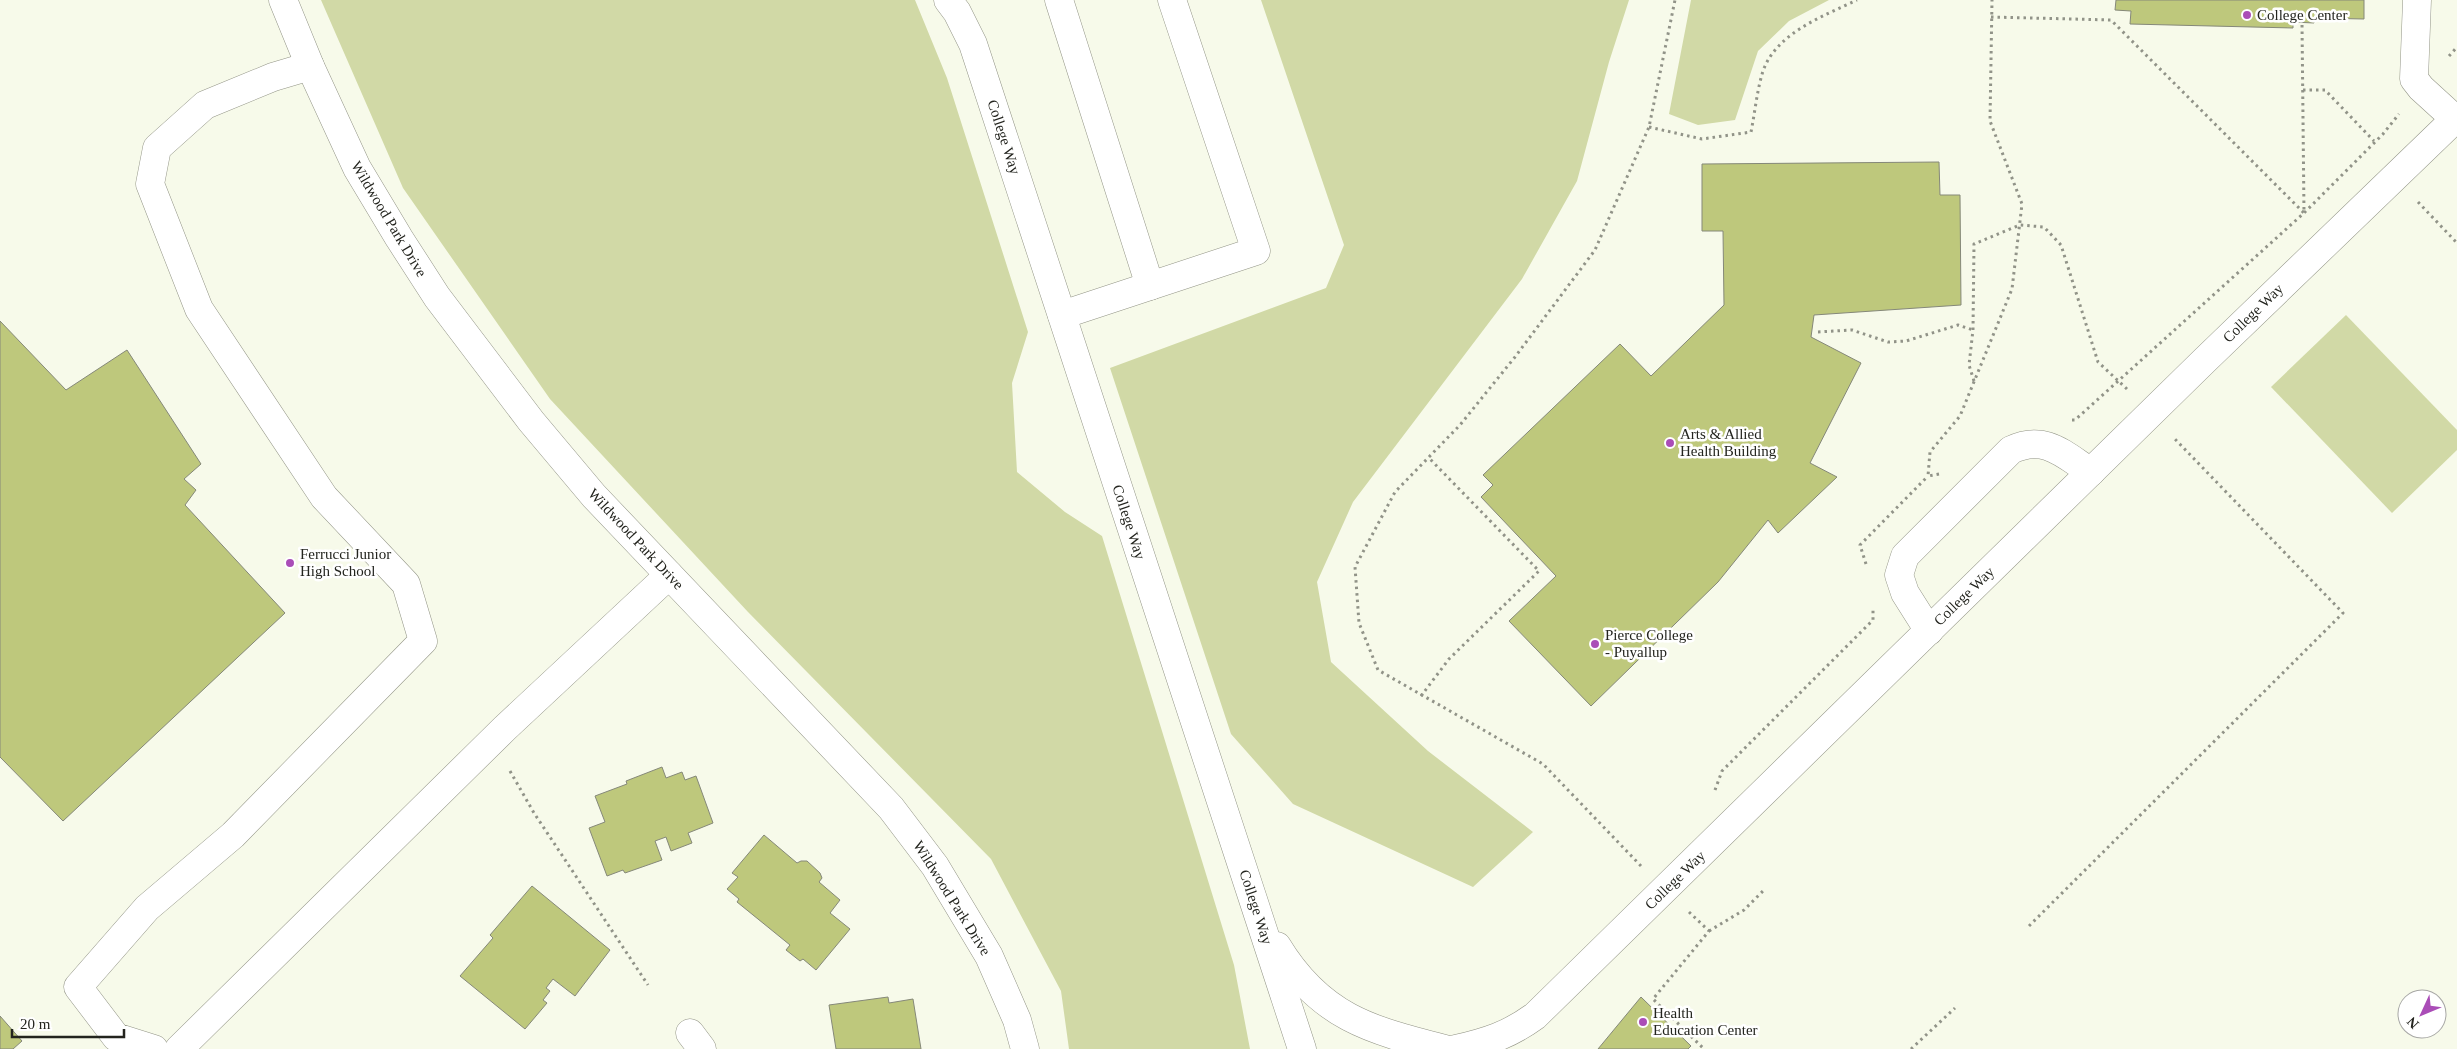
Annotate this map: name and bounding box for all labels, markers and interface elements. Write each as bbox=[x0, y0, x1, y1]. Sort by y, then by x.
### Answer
place label: College Center bbox=[2257, 7, 2347, 23]
marker: College Center bbox=[2241, 9, 2253, 21]
street label: College Way bbox=[984, 98, 1024, 177]
street label: Wildwood Park Drive bbox=[348, 158, 430, 280]
street label: College Way bbox=[2220, 280, 2287, 346]
place label: Arts & Allied Health Building bbox=[1680, 426, 1777, 459]
marker: Arts & Allied Health Building bbox=[1664, 437, 1676, 449]
street label: College Way bbox=[1109, 483, 1149, 562]
street label: Wildwood Park Drive bbox=[585, 485, 687, 593]
place label: Ferrucci Junior High School bbox=[300, 546, 391, 579]
marker: Ferrucci Junior High School bbox=[284, 557, 296, 569]
street label: College Way bbox=[1931, 563, 1998, 629]
place label: Pierce College - Puyallup bbox=[1605, 627, 1693, 660]
marker: Pierce College - Puyallup bbox=[1589, 638, 1601, 650]
street label: Wildwood Park Drive bbox=[910, 838, 994, 958]
street label: College Way bbox=[1642, 847, 1709, 913]
street label: College Way bbox=[1236, 868, 1276, 947]
north arrow bbox=[2397, 989, 2447, 1039]
place label: Health Education Center bbox=[1653, 1005, 1758, 1038]
scale bar bbox=[12, 1006, 125, 1038]
text: N bbox=[2404, 1014, 2422, 1032]
text: 20 m bbox=[20, 1016, 51, 1032]
marker: Health Education Center bbox=[1637, 1016, 1649, 1028]

